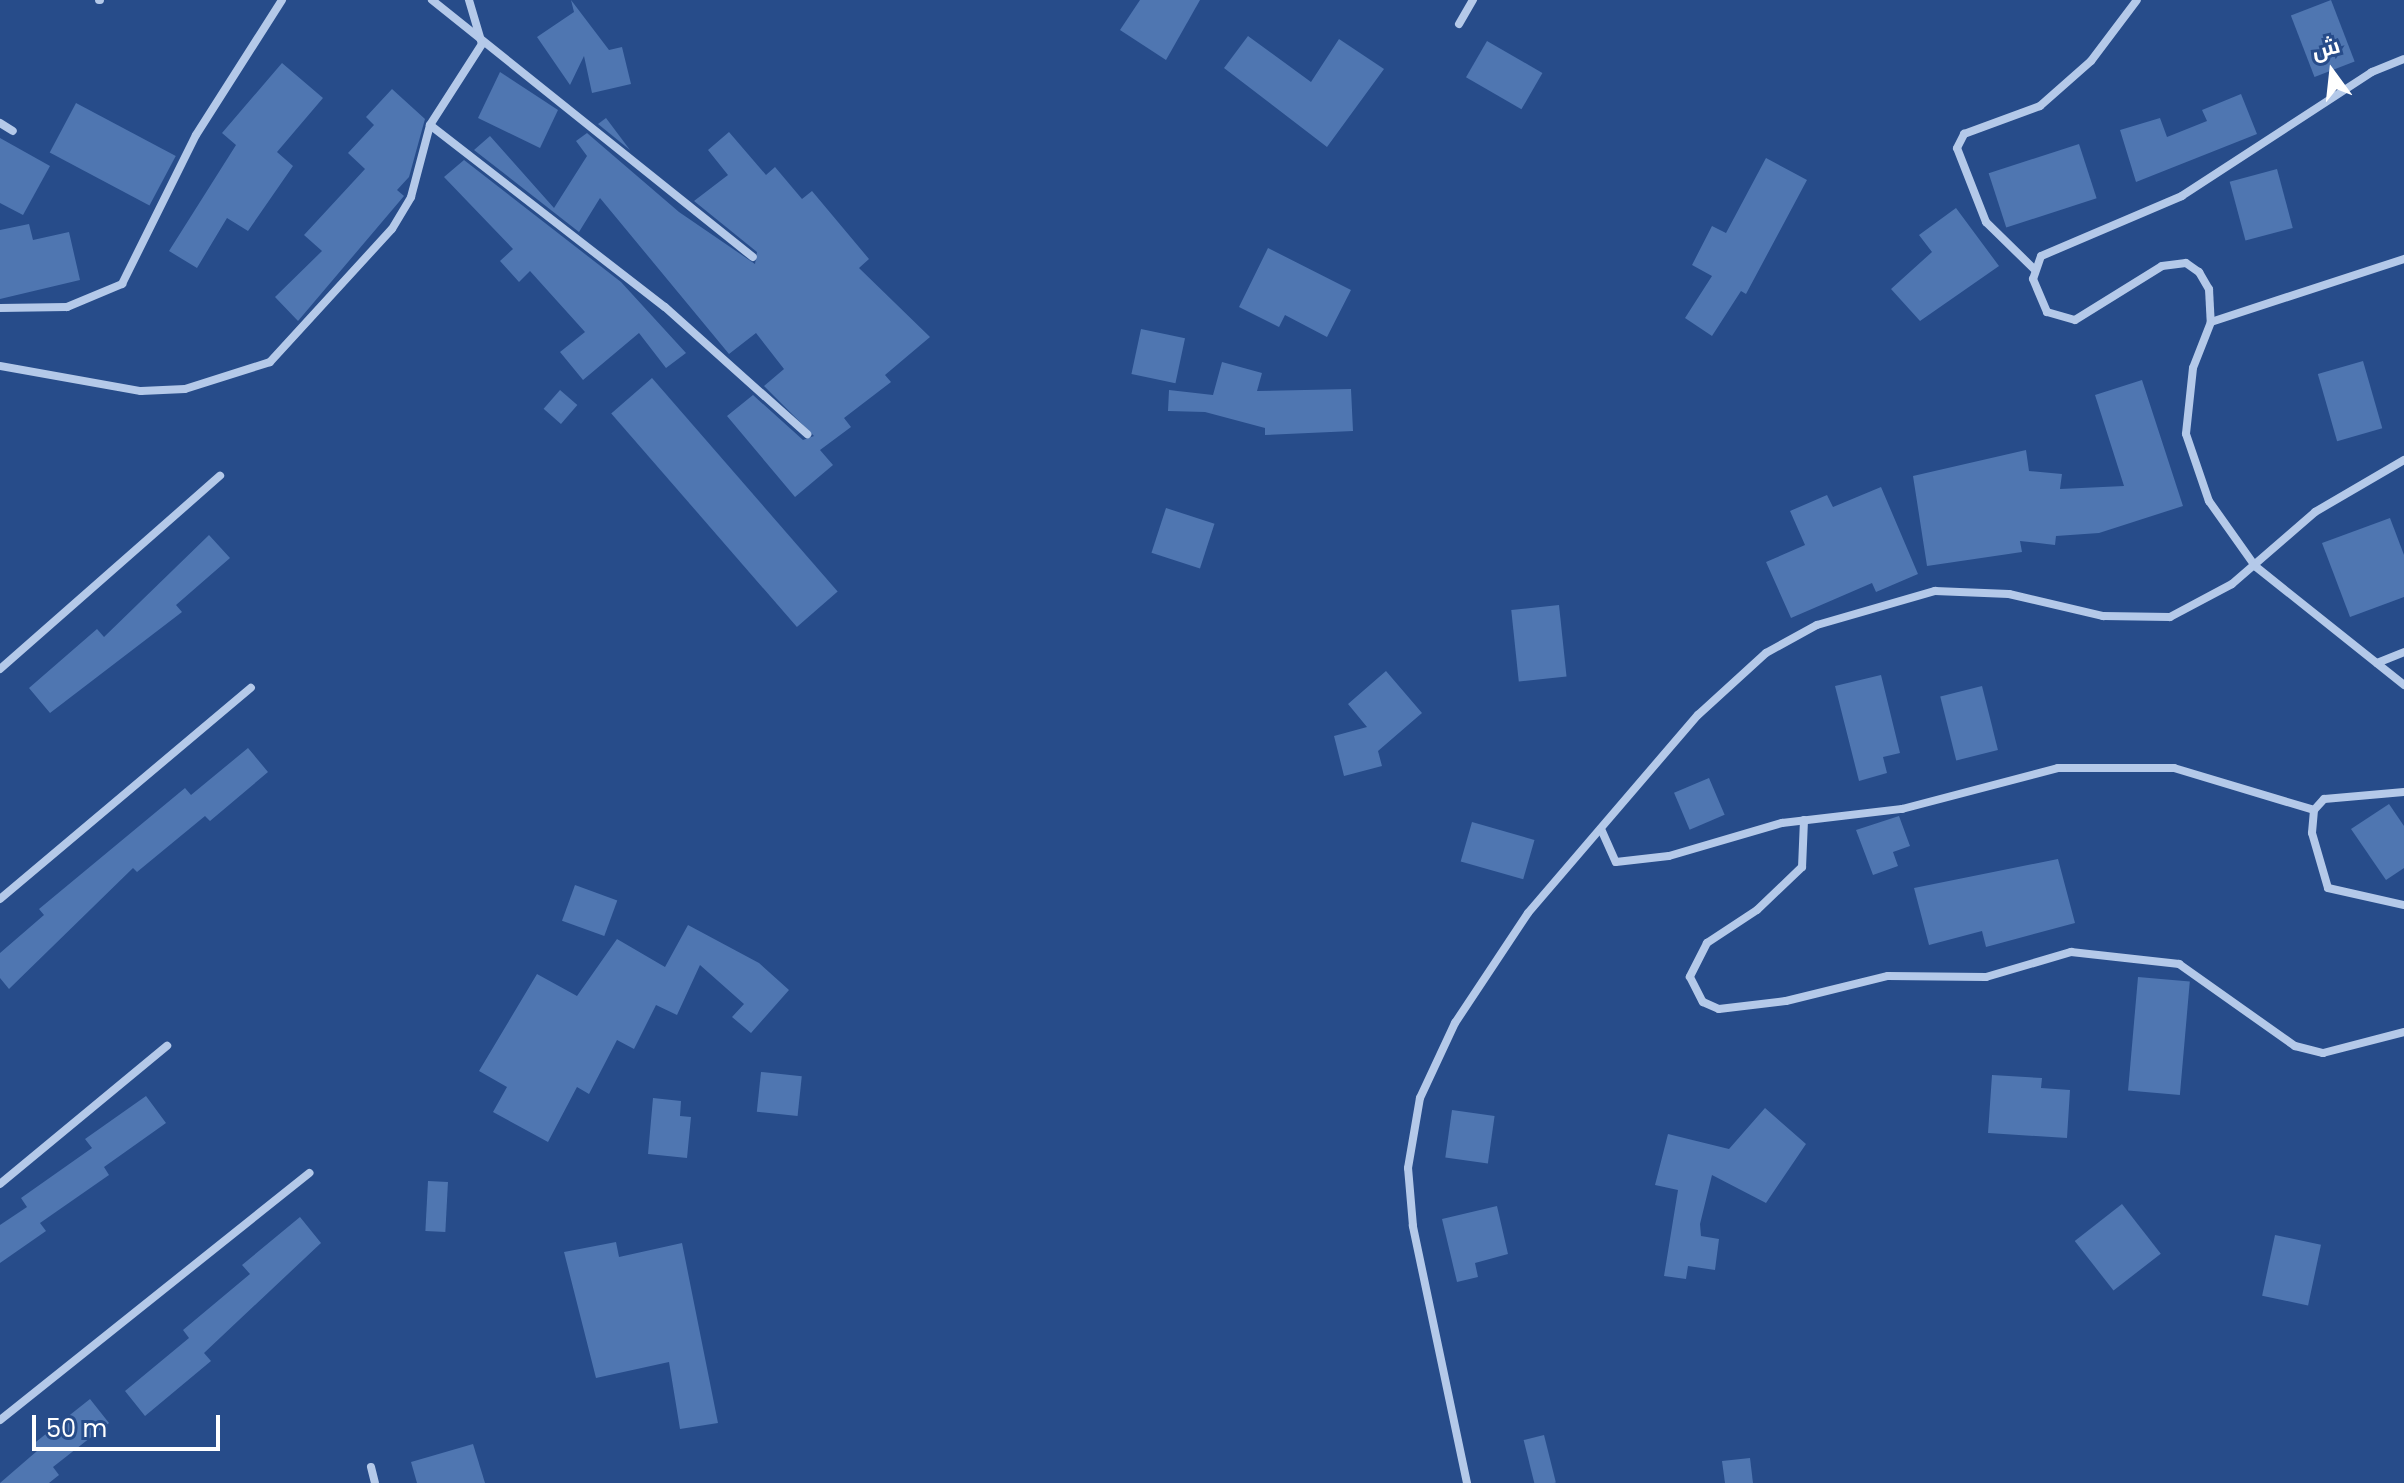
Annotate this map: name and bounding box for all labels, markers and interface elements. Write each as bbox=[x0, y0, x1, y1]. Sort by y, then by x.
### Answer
text: ش bbox=[2308, 30, 2343, 67]
north arrow bbox=[2292, 32, 2372, 112]
scale bar bbox=[36, 1399, 224, 1449]
text: 50 m bbox=[46, 1412, 107, 1445]

